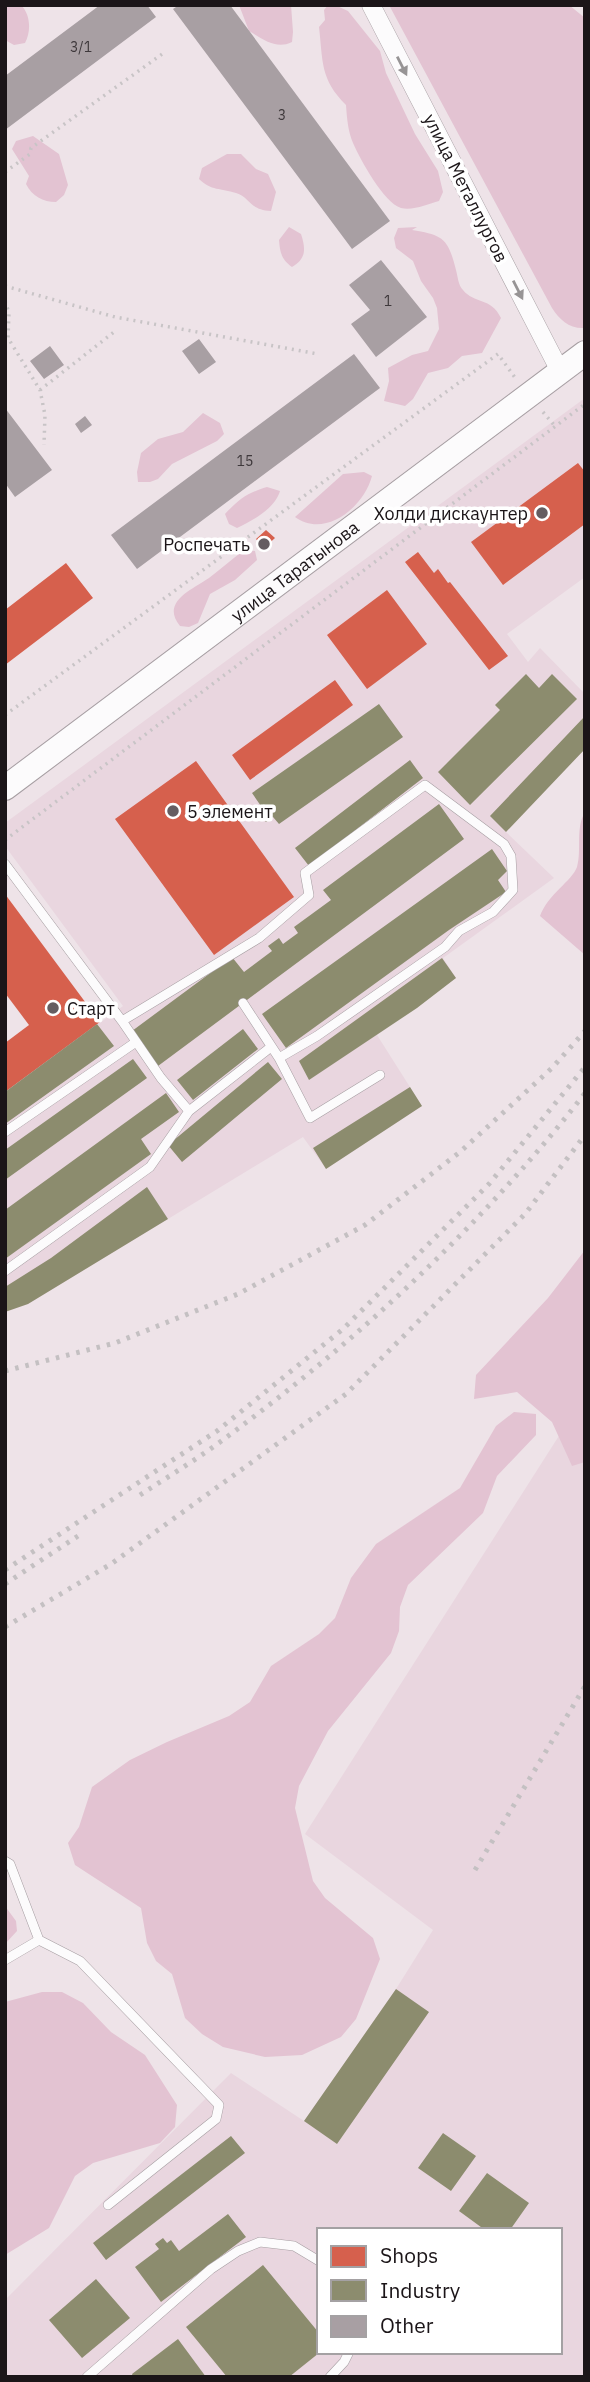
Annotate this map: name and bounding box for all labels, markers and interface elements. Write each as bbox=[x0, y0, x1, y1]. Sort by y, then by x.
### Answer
house number: 3/1 bbox=[70, 38, 92, 56]
one-way arrow bbox=[397, 56, 408, 76]
house number: 3 bbox=[278, 106, 286, 124]
street label: улица Металлургов bbox=[419, 110, 513, 266]
one-way arrow bbox=[513, 280, 524, 300]
house number: 1 bbox=[384, 292, 392, 310]
house number: 15 bbox=[237, 452, 253, 470]
place label: Холди дискаунтер bbox=[374, 502, 528, 525]
marker: Холди дискаунтер bbox=[534, 505, 550, 521]
street label: улица Таратынова bbox=[226, 515, 364, 626]
place label: Роспечать bbox=[163, 533, 250, 556]
marker: Роспечать bbox=[256, 536, 272, 552]
place label: 5 элемент bbox=[187, 800, 273, 823]
marker: 5 элемент bbox=[165, 803, 181, 819]
place label: Старт bbox=[67, 997, 115, 1020]
marker: Старт bbox=[45, 1000, 61, 1016]
legend bbox=[317, 2228, 562, 2354]
text: Shops bbox=[380, 2241, 438, 2269]
text: Industry bbox=[380, 2276, 461, 2304]
text: Other bbox=[380, 2311, 434, 2339]

